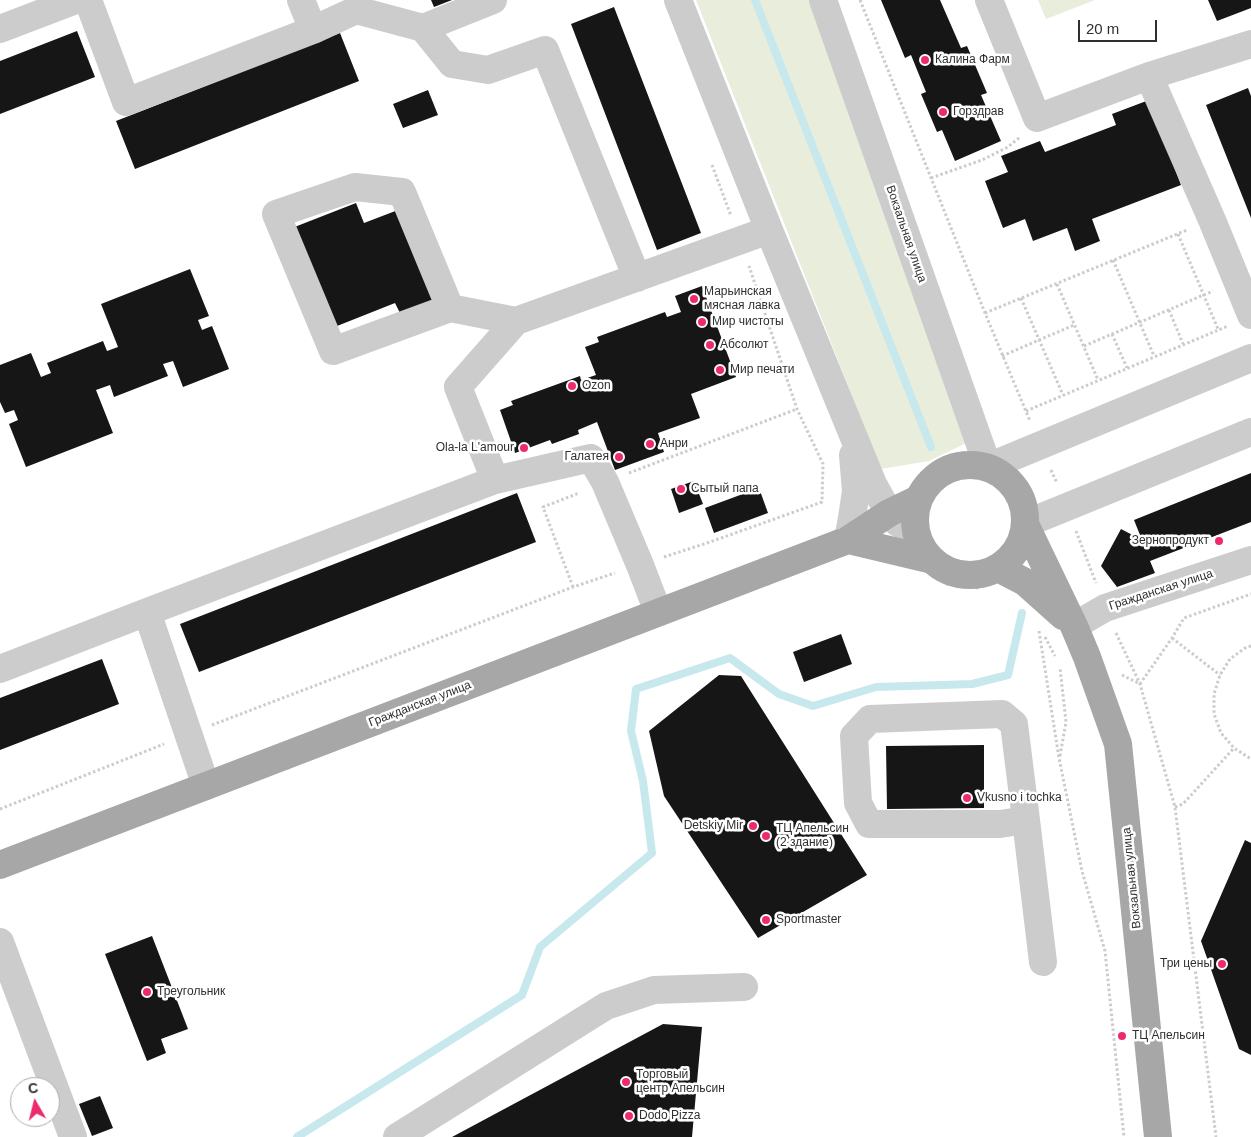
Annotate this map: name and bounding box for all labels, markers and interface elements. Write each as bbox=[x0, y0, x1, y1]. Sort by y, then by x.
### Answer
scale bar bbox=[1081, 10, 1160, 42]
text: 20 m bbox=[1086, 20, 1119, 37]
place label: Калина Фарм bbox=[935, 53, 1010, 67]
marker: Калина Фарм bbox=[919, 54, 931, 66]
place label: Горздрав bbox=[953, 105, 1004, 119]
marker: Горздрав bbox=[937, 106, 949, 118]
street label: Вокзальная улица bbox=[883, 184, 929, 284]
place label: Марьинская мясная лавка bbox=[704, 285, 780, 313]
marker: Марьинская мясная лавка bbox=[688, 293, 700, 305]
place label: Мир чистоты bbox=[712, 315, 784, 329]
marker: Мир чистоты bbox=[696, 316, 708, 328]
place label: Абсолют bbox=[720, 338, 769, 352]
marker: Абсолют bbox=[704, 339, 716, 351]
place label: Мир печати bbox=[730, 363, 794, 377]
marker: Мир печати bbox=[714, 364, 726, 376]
place label: Ozon bbox=[582, 379, 611, 393]
marker: Ozon bbox=[566, 380, 578, 392]
place label: Анри bbox=[660, 437, 688, 451]
marker: Анри bbox=[644, 438, 656, 450]
place label: Ola-la L'amour bbox=[436, 441, 514, 455]
marker: Ola-la L'amour bbox=[518, 442, 530, 454]
place label: Галатея bbox=[565, 450, 609, 464]
marker: Галатея bbox=[613, 451, 625, 463]
place label: Сытый папа bbox=[691, 482, 759, 496]
marker: Сытый папа bbox=[675, 483, 687, 495]
place label: Зернопродукт bbox=[1132, 534, 1209, 548]
marker: Зернопродукт bbox=[1213, 535, 1225, 547]
street label: Гражданская улица bbox=[1107, 566, 1215, 614]
street label: Гражданская улица bbox=[367, 678, 473, 730]
place label: Vkusno i tochka bbox=[977, 791, 1062, 805]
marker: Vkusno i tochka bbox=[961, 792, 973, 804]
place label: Detskiy Mir bbox=[684, 819, 743, 833]
marker: Detskiy Mir bbox=[747, 820, 759, 832]
place label: ТЦ Апельсин (2 здание) bbox=[776, 822, 849, 850]
street label: Вокзальная улица bbox=[1120, 827, 1144, 929]
marker: ТЦ Апельсин (2 здание) bbox=[760, 830, 772, 842]
place label: Sportmaster bbox=[776, 913, 841, 927]
marker: Sportmaster bbox=[760, 914, 772, 926]
place label: Три цены bbox=[1160, 957, 1212, 971]
marker: Три цены bbox=[1216, 958, 1228, 970]
place label: Треугольник bbox=[157, 985, 225, 999]
marker: Треугольник bbox=[141, 986, 153, 998]
place label: ТЦ Апельсин bbox=[1132, 1029, 1205, 1043]
marker: ТЦ Апельсин bbox=[1116, 1030, 1128, 1042]
place label: Торговый центр Апельсин bbox=[636, 1068, 725, 1096]
marker: Торговый центр Апельсин bbox=[620, 1076, 632, 1088]
north arrow bbox=[10, 1077, 60, 1127]
text: С bbox=[27, 1080, 39, 1097]
place label: Dodo Pizza bbox=[639, 1109, 700, 1123]
marker: Dodo Pizza bbox=[623, 1110, 635, 1122]

